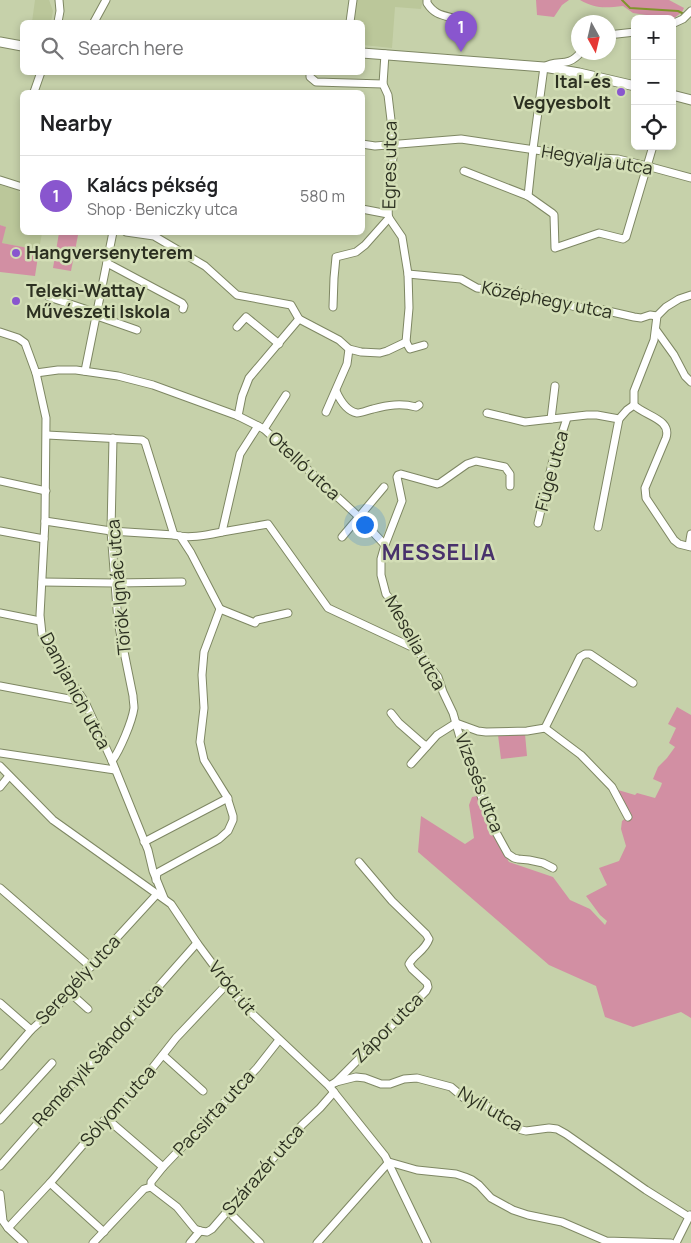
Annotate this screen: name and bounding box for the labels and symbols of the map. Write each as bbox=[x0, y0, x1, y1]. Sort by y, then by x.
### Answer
pin: 1 bbox=[445, 11, 477, 52]
north arrow bbox=[571, 15, 616, 60]
place label: Ital-és Vegyesbolt bbox=[513, 69, 611, 114]
marker: Ital-és Vegyesbolt bbox=[615, 86, 627, 98]
street label: Egres utca bbox=[376, 121, 402, 209]
street label: Hegyalja utca bbox=[540, 138, 655, 180]
place label: Hangversenyterem bbox=[26, 240, 193, 264]
marker: Hangversenyterem bbox=[10, 247, 22, 259]
street label: Középhegy utca bbox=[480, 275, 615, 323]
place label: Teleki-Wattay Művészeti Iskola bbox=[26, 278, 170, 323]
marker: Teleki-Wattay Művészeti Iskola bbox=[10, 295, 22, 307]
street label: Otelló utca bbox=[263, 426, 346, 505]
street label: Füge utca bbox=[529, 428, 573, 513]
your location bbox=[352, 512, 378, 538]
street label: Török Ignác utca bbox=[100, 518, 136, 656]
district label: MESSELIA bbox=[382, 537, 496, 567]
street label: Meselia utca bbox=[380, 591, 452, 694]
street label: Damjanich utca bbox=[35, 628, 117, 753]
street label: Vízesés utca bbox=[450, 730, 510, 836]
street label: Seregély utca bbox=[29, 929, 125, 1029]
street label: Vróci út bbox=[204, 955, 262, 1019]
street label: Reményik Sándor utca bbox=[27, 978, 168, 1131]
street label: Zápor utca bbox=[347, 987, 428, 1068]
street label: Sólyom utca bbox=[74, 1059, 160, 1151]
street label: Pacsirta utca bbox=[167, 1064, 259, 1160]
street label: Nyíl utca bbox=[454, 1080, 527, 1136]
street label: Szárazér utca bbox=[216, 1119, 308, 1220]

